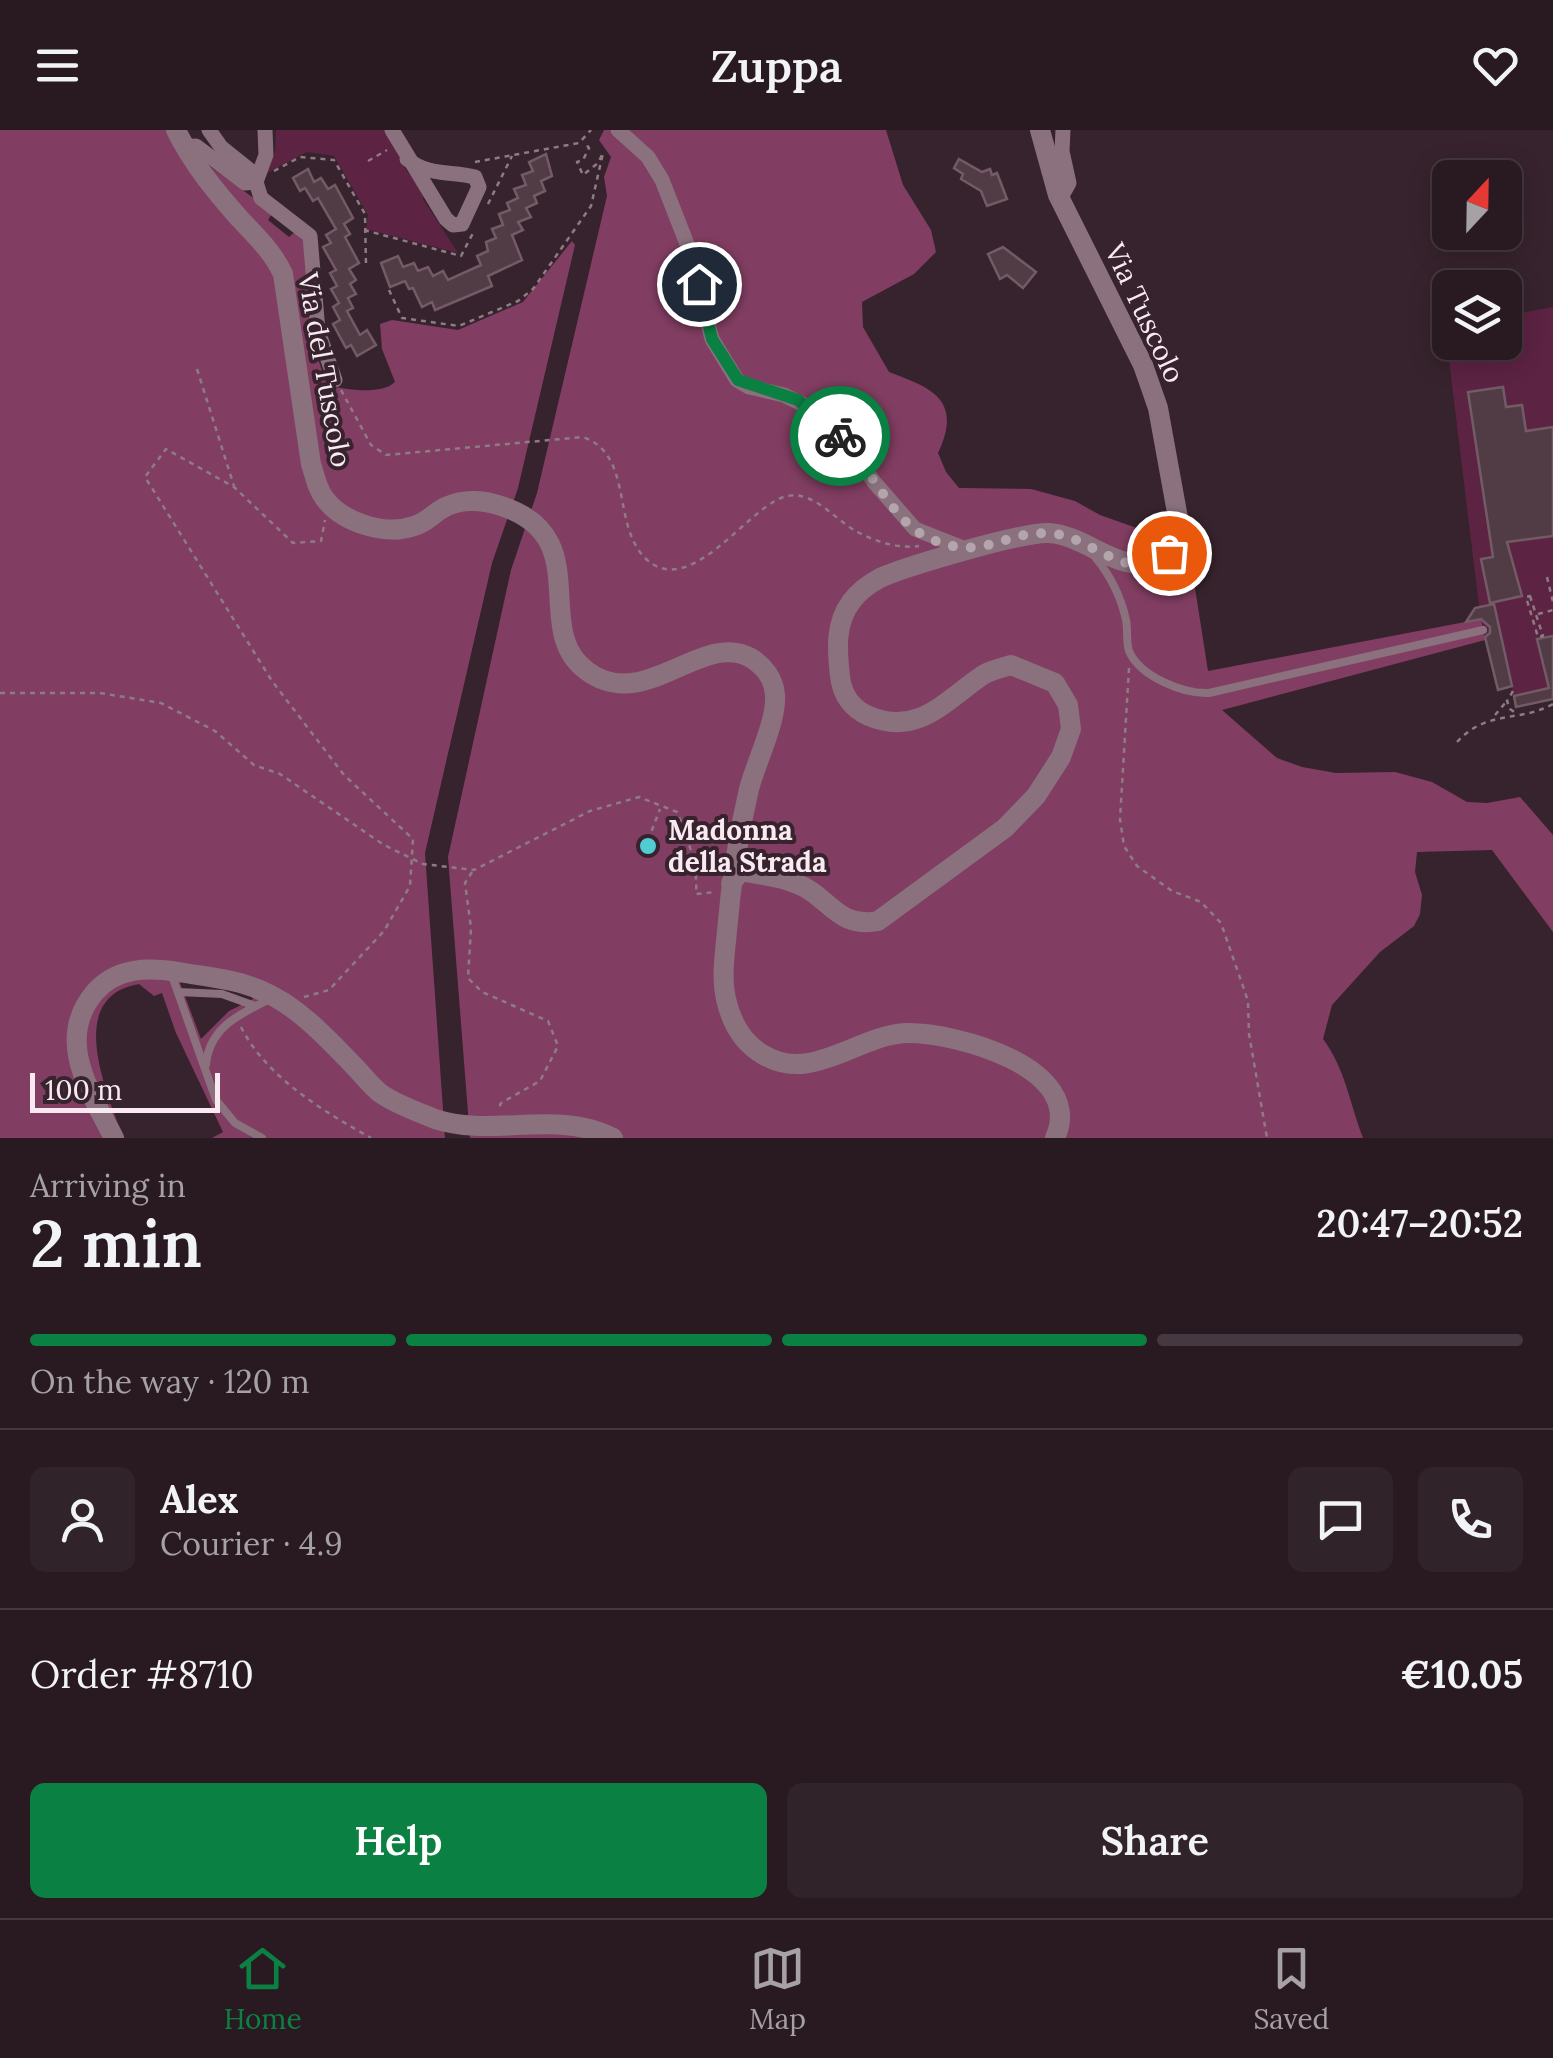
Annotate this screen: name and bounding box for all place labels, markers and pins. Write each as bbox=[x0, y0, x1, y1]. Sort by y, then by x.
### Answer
pin bbox=[657, 242, 742, 327]
pin bbox=[1127, 511, 1212, 596]
place label: Madonna della Strada bbox=[668, 812, 827, 880]
marker: Madonna della Strada bbox=[637, 835, 659, 857]

